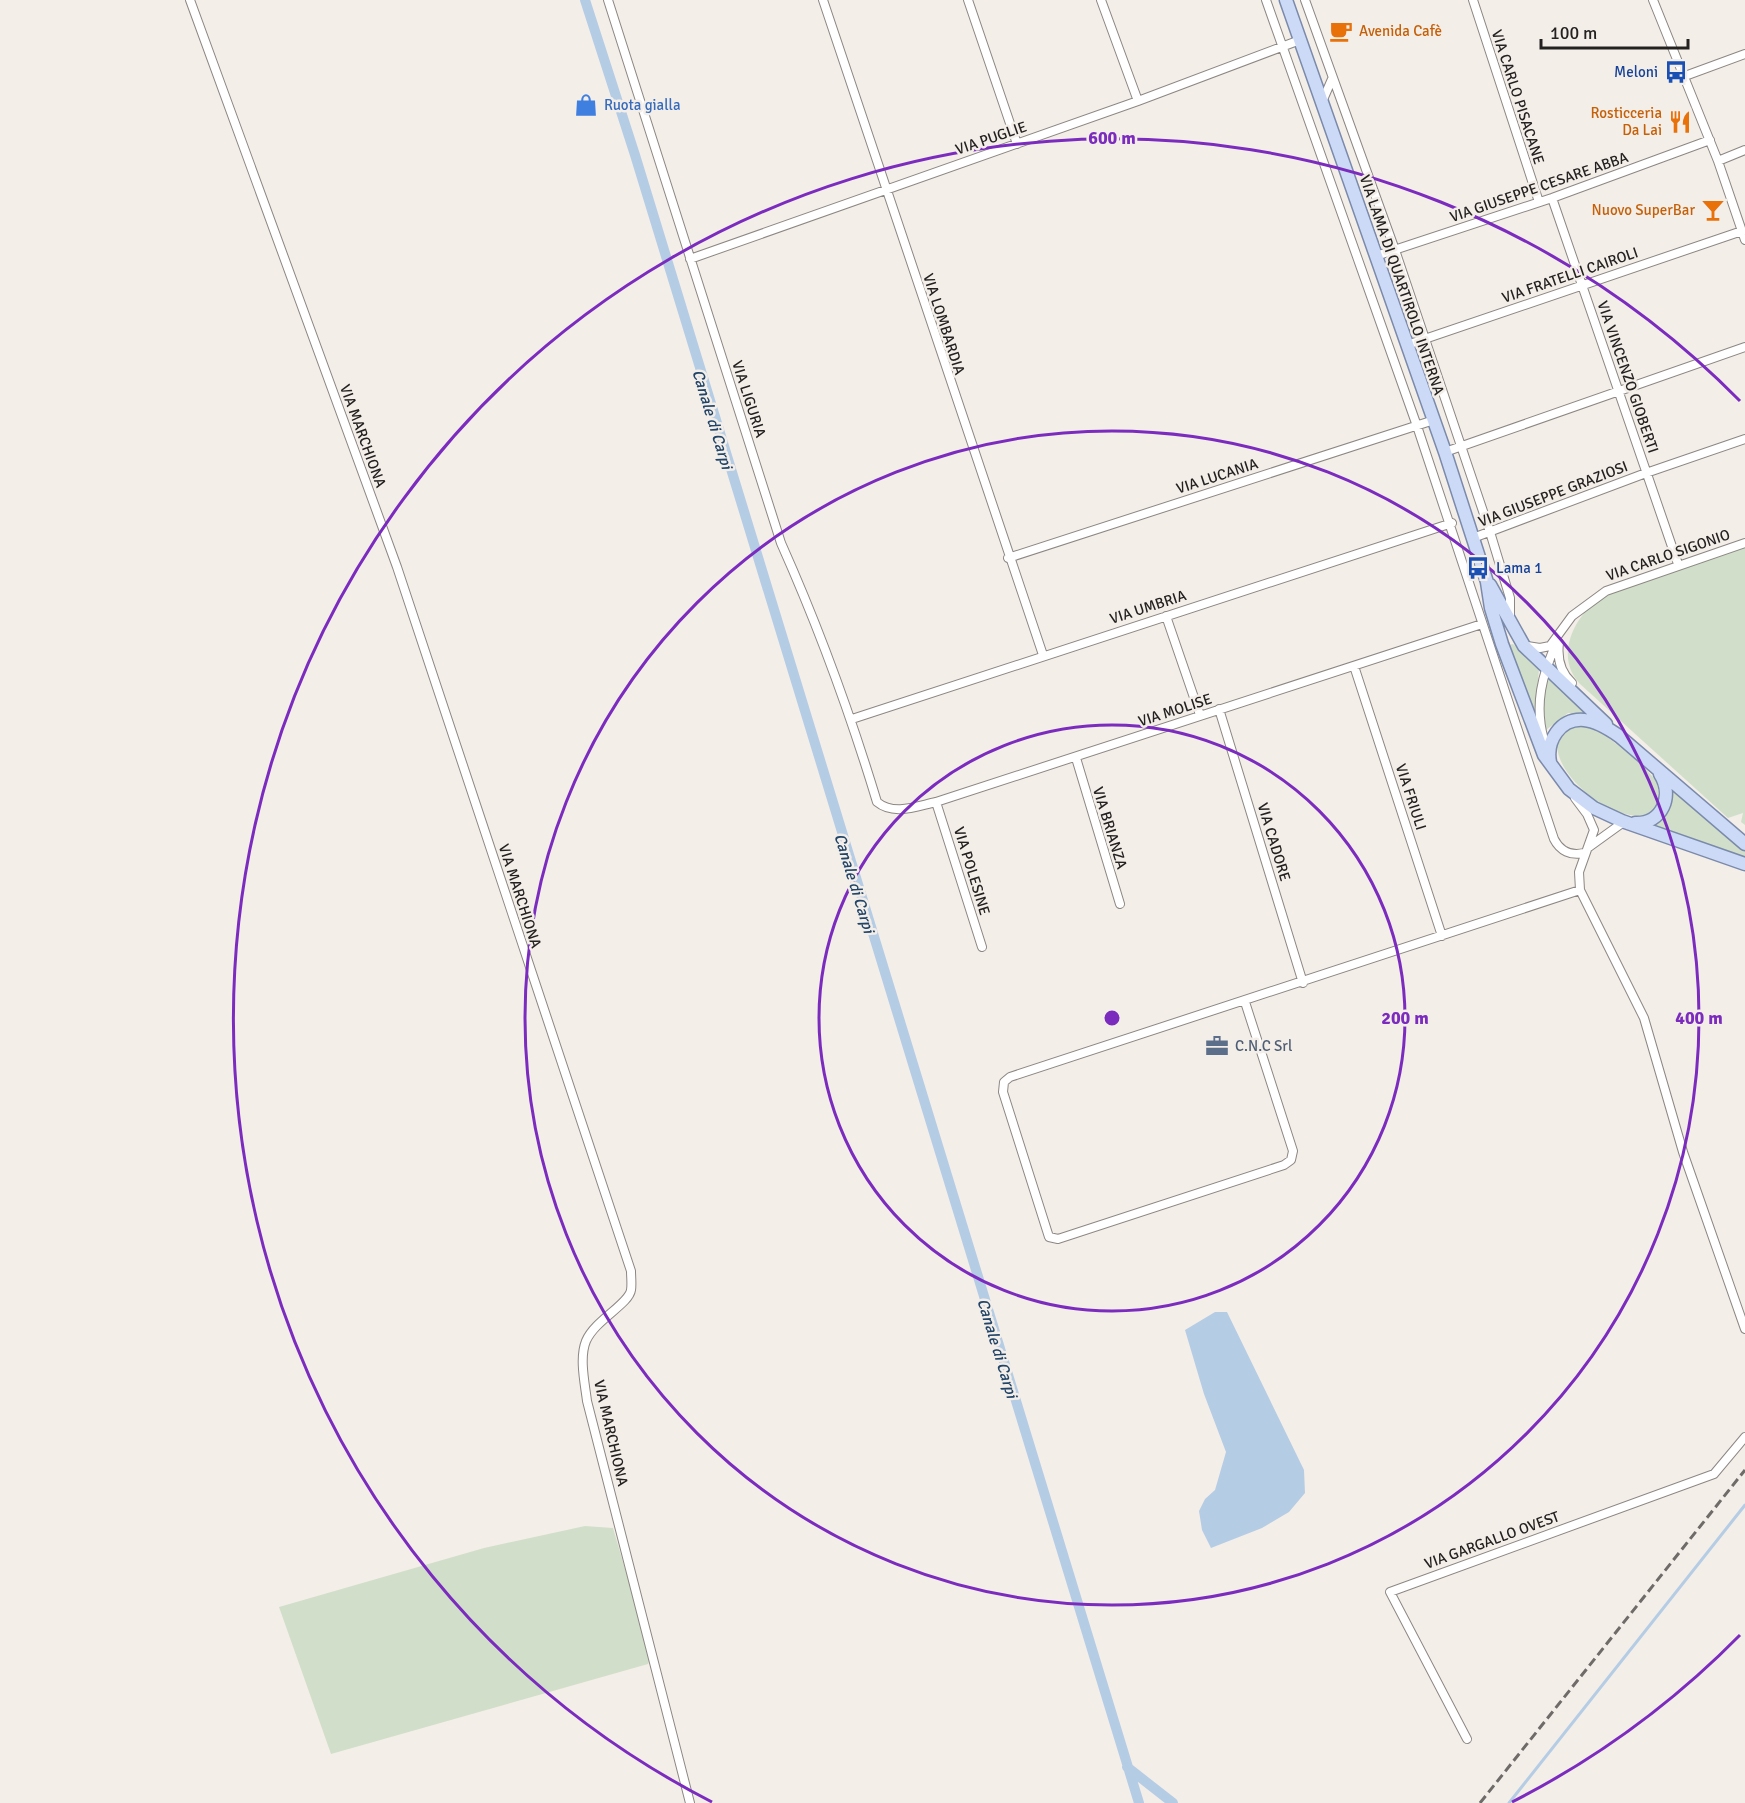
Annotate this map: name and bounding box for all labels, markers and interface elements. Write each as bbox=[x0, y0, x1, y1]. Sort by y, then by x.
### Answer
scale bar bbox=[1541, 12, 1688, 50]
cafe icon: Avenida Cafè bbox=[1328, 18, 1354, 44]
place label: Avenida Cafè bbox=[1359, 22, 1442, 40]
text: 100 m bbox=[1550, 22, 1597, 44]
street label: VIA CARLO PISACANE bbox=[1488, 27, 1548, 167]
bus stop icon: Meloni bbox=[1663, 59, 1689, 85]
place label: Meloni bbox=[1614, 63, 1658, 81]
shop icon: Ruota gialla bbox=[573, 92, 599, 118]
place label: Ruota gialla bbox=[604, 96, 680, 114]
place label: Rosticceria Da Lai bbox=[1590, 104, 1662, 139]
restaurant icon: Rosticceria Da Lai bbox=[1667, 109, 1693, 135]
street label: VIA PUGLIE bbox=[953, 117, 1029, 159]
text: 600 m bbox=[1088, 127, 1136, 149]
street label: VIA GIUSEPPE CESARE ABBA bbox=[1447, 148, 1631, 226]
street label: VIA LAMA DI QUARTIROLO INTERNA bbox=[1356, 173, 1448, 397]
bar icon: Nuovo SuperBar bbox=[1700, 197, 1726, 223]
place label: Nuovo SuperBar bbox=[1592, 201, 1695, 219]
street label: VIA FRATELLI CAIROLI bbox=[1500, 243, 1640, 307]
street label: VIA LOMBARDIA bbox=[919, 271, 969, 377]
street label: VIA VINCENZO GIOBERTI bbox=[1593, 299, 1663, 455]
street label: VIA LIGURIA bbox=[728, 358, 770, 440]
water label: Canale di Carpi bbox=[687, 367, 737, 473]
street label: VIA MARCHIONA bbox=[336, 382, 390, 490]
street label: VIA LUCANIA bbox=[1174, 454, 1260, 498]
street label: VIA GIUSEPPE GRAZIOSI bbox=[1476, 457, 1630, 531]
street label: VIA CARLO SIGONIO bbox=[1604, 525, 1733, 585]
bus stop icon: Lama 1 bbox=[1465, 555, 1491, 581]
place label: Lama 1 bbox=[1496, 559, 1542, 577]
street label: VIA UMBRIA bbox=[1108, 586, 1188, 628]
street label: VIA MOLISE bbox=[1136, 690, 1214, 730]
street label: VIA FRIULI bbox=[1392, 761, 1430, 833]
street label: VIA BRIANZA bbox=[1089, 785, 1131, 871]
street label: VIA CADORE bbox=[1254, 801, 1294, 883]
street label: VIA POLESINE bbox=[950, 825, 994, 917]
water label: Canale di Carpi bbox=[829, 831, 879, 937]
street label: VIA MARCHIONA bbox=[495, 842, 545, 950]
text: 200 m bbox=[1381, 1007, 1429, 1029]
text: 400 m bbox=[1675, 1007, 1723, 1029]
centre of rings bbox=[1102, 1008, 1122, 1028]
office icon: C.N.C Srl bbox=[1204, 1033, 1230, 1059]
place label: C.N.C Srl bbox=[1235, 1037, 1292, 1055]
water label: Canale di Carpi bbox=[972, 1296, 1022, 1402]
street label: VIA MARCHIONA bbox=[590, 1378, 632, 1488]
street label: VIA GARGALLO OVEST bbox=[1422, 1507, 1563, 1573]

